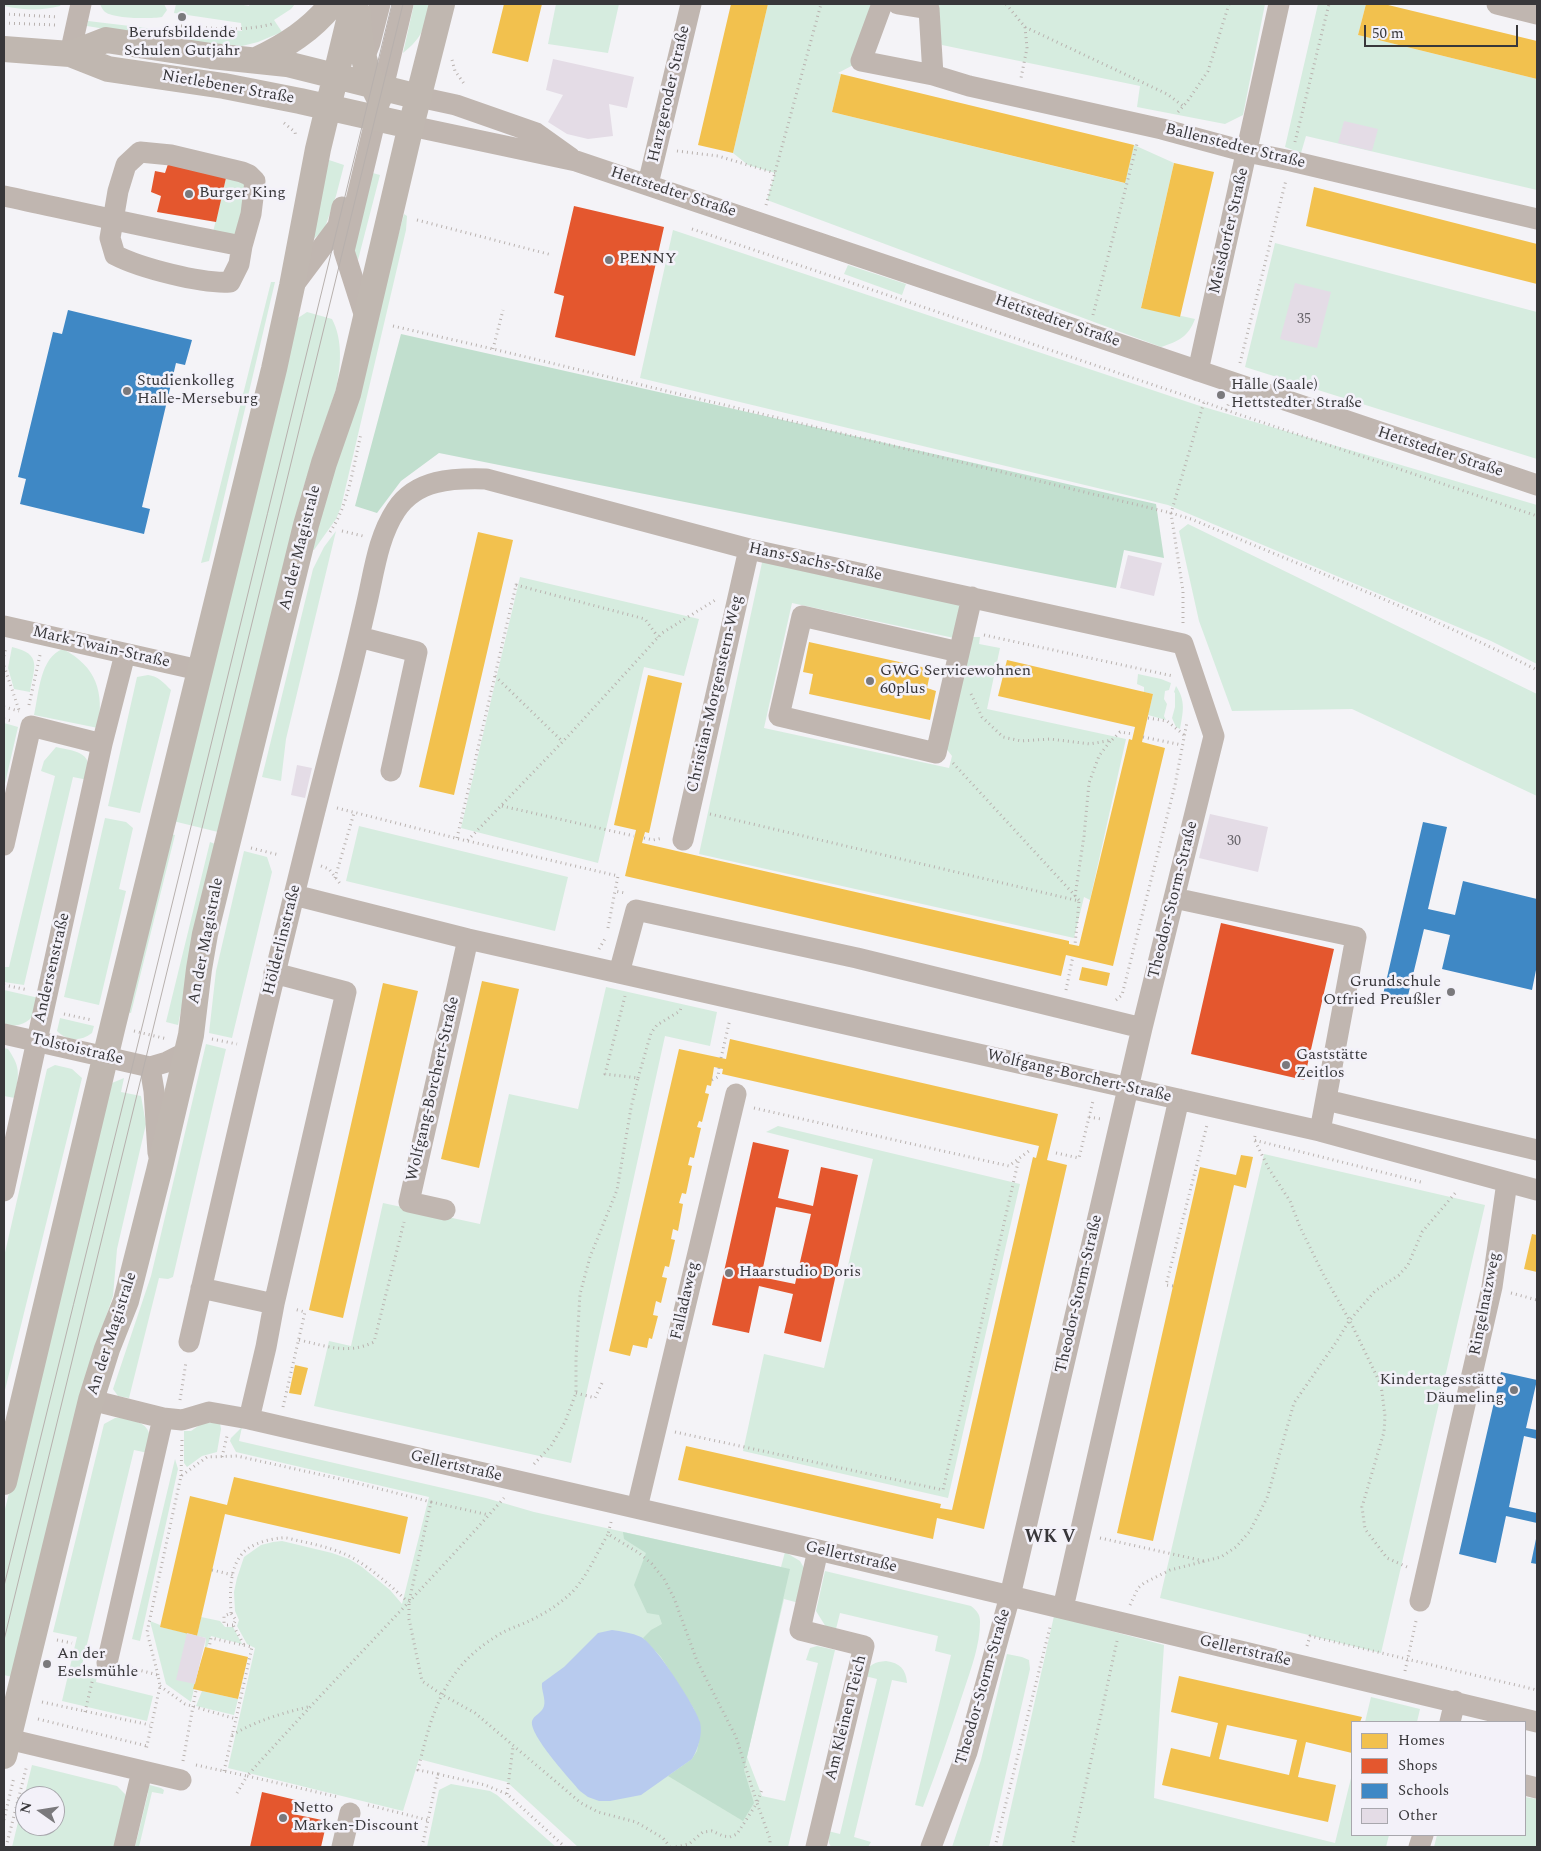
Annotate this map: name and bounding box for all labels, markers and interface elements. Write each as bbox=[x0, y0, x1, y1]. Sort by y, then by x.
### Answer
marker: Berufsbildende Schulen Gutjahr bbox=[176, 11, 188, 23]
scale bar bbox=[1366, 15, 1520, 47]
text: 50 m bbox=[1372, 22, 1404, 45]
place label: Berufsbildende Schulen Gutjahr bbox=[124, 24, 240, 62]
street label: Harzgeroder Straße bbox=[645, 24, 695, 164]
street label: Nietlebener Straße bbox=[160, 67, 296, 109]
street label: Ballenstedter Straße bbox=[1163, 120, 1307, 174]
street label: Hettstedter Straße bbox=[608, 164, 738, 222]
street label: Meisdorfer Straße bbox=[1206, 166, 1254, 296]
place label: Burger King bbox=[199, 184, 286, 204]
marker: Burger King bbox=[183, 188, 195, 200]
place label: PENNY bbox=[619, 250, 677, 270]
marker: PENNY bbox=[603, 254, 615, 266]
street label: Hettstedter Straße bbox=[992, 292, 1122, 352]
house number: 35 bbox=[1297, 312, 1311, 328]
place label: Studienkolleg Halle-Merseburg bbox=[137, 372, 258, 410]
place label: Halle (Saale) Hettstedter Straße bbox=[1231, 376, 1362, 414]
marker: Studienkolleg Halle-Merseburg bbox=[121, 385, 133, 397]
marker: Halle (Saale) Hettstedter Straße bbox=[1215, 389, 1227, 401]
street label: Hettstedter Straße bbox=[1375, 424, 1505, 482]
street label: An der Magistrale bbox=[276, 483, 326, 613]
street label: Hans-Sachs-Straße bbox=[747, 539, 883, 587]
street label: Christian-Morgenstern-Weg bbox=[684, 593, 748, 795]
street label: Mark-Twain-Straße bbox=[30, 623, 172, 673]
place label: GWG Servicewohnen 60plus bbox=[880, 662, 1031, 700]
marker: GWG Servicewohnen 60plus bbox=[864, 675, 876, 687]
street label: Theodor-Storm-Straße bbox=[1145, 819, 1203, 981]
house number: 30 bbox=[1227, 834, 1241, 850]
street label: An der Magistrale bbox=[185, 876, 229, 1006]
street label: Hölderlinstraße bbox=[260, 883, 306, 997]
street label: Andersenstraße bbox=[31, 911, 75, 1025]
place label: Grundschule Otfried Preußler bbox=[1323, 973, 1441, 1011]
marker: Grundschule Otfried Preußler bbox=[1445, 986, 1457, 998]
street label: Wolfgang-Borchert-Straße bbox=[403, 995, 465, 1183]
street label: Tolstoistraße bbox=[29, 1030, 125, 1070]
street label: Wolfgang-Borchert-Straße bbox=[985, 1046, 1173, 1108]
place label: Gaststätte Zeitlos bbox=[1296, 1046, 1368, 1084]
marker: Gaststätte Zeitlos bbox=[1280, 1059, 1292, 1071]
street label: Theodor-Storm-Straße bbox=[1052, 1213, 1108, 1375]
street label: Ringelnatzweg bbox=[1467, 1251, 1505, 1357]
street label: Falladaweg bbox=[668, 1260, 704, 1342]
place label: Haarstudio Doris bbox=[739, 1263, 861, 1283]
marker: Haarstudio Doris bbox=[723, 1267, 735, 1279]
street label: An der Magistrale bbox=[84, 1270, 142, 1398]
place label: Kindertagesstätte Däumeling bbox=[1380, 1371, 1504, 1409]
marker: Kindertagesstätte Däumeling bbox=[1508, 1384, 1520, 1396]
street label: Gellertstraße bbox=[408, 1447, 504, 1487]
district label: WK V bbox=[1025, 1527, 1075, 1549]
street label: Gellertstraße bbox=[803, 1538, 899, 1578]
street label: Theodor-Storm-Straße bbox=[952, 1607, 1016, 1767]
street label: Gellertstraße bbox=[1197, 1632, 1293, 1672]
place label: An der Eselsmühle bbox=[57, 1645, 138, 1683]
street label: Am Kleinen Teich bbox=[822, 1653, 872, 1783]
marker: An der Eselsmühle bbox=[41, 1658, 53, 1670]
legend bbox=[1351, 1721, 1526, 1836]
text: Homes bbox=[1398, 1729, 1445, 1752]
text: Shops bbox=[1398, 1754, 1438, 1777]
text: Schools bbox=[1398, 1779, 1449, 1802]
north arrow bbox=[15, 1786, 65, 1836]
place label: Netto Marken-Discount bbox=[293, 1799, 419, 1837]
text: N bbox=[14, 1800, 37, 1816]
text: Other bbox=[1398, 1804, 1437, 1827]
marker: Netto Marken-Discount bbox=[277, 1812, 289, 1824]

